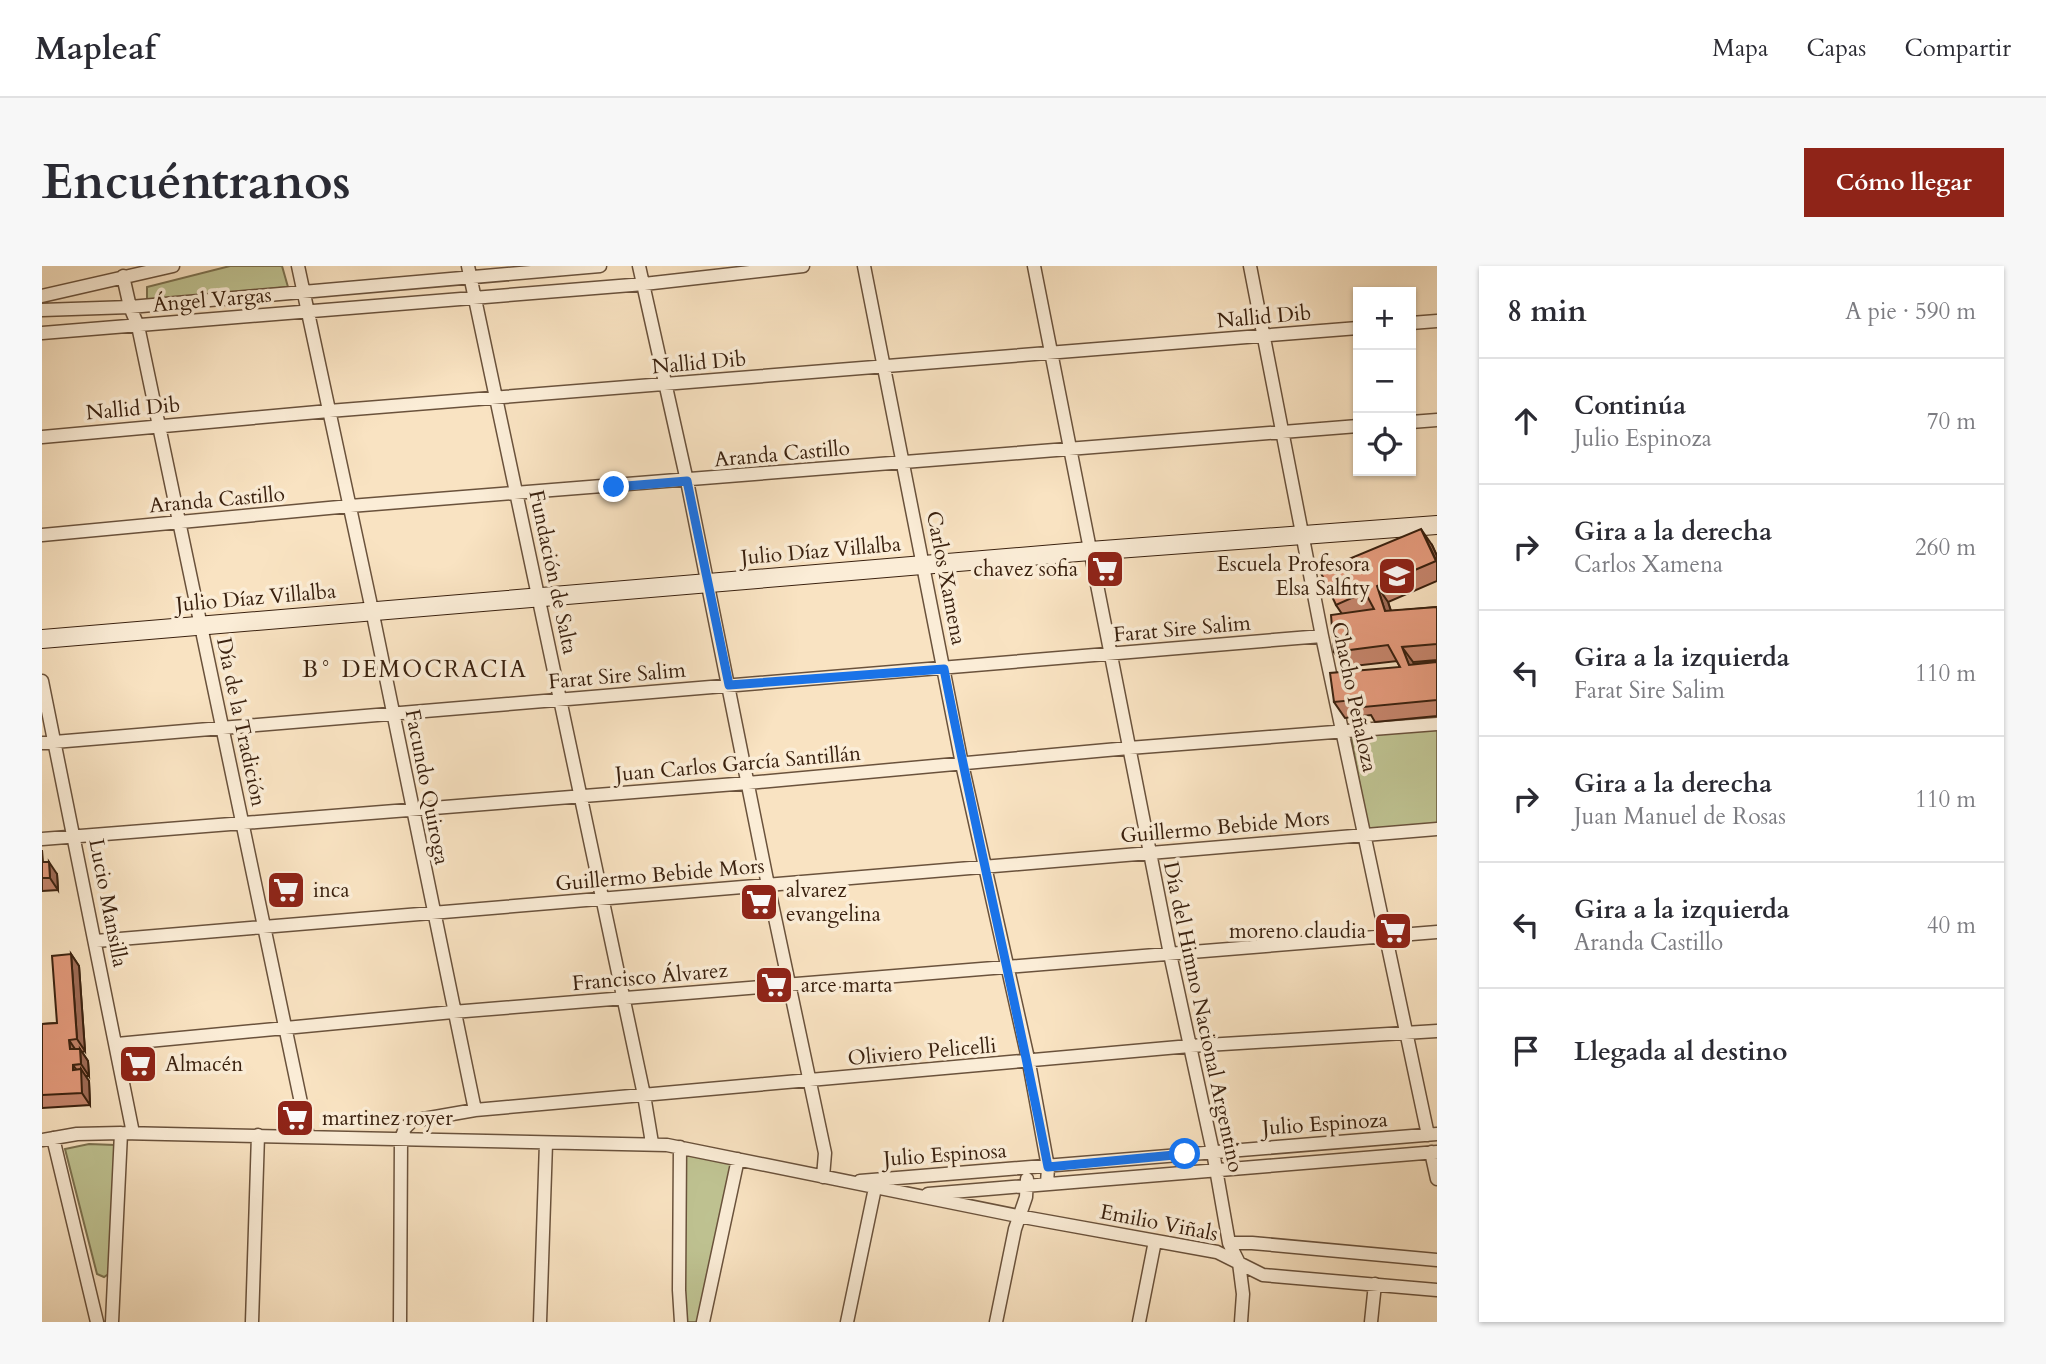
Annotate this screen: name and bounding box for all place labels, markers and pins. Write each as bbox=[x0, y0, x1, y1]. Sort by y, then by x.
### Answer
supermarket icon: chavez sofia bbox=[1084, 548, 1126, 590]
place label: Escuela Profesora Elsa Salfity bbox=[1217, 550, 1370, 603]
place label: chavez sofia bbox=[973, 555, 1078, 584]
school or university icon: Escuela Profesora Elsa Salfity bbox=[1376, 555, 1418, 597]
supermarket icon: inca bbox=[265, 869, 307, 911]
place label: inca bbox=[313, 876, 350, 905]
place label: alvarez evangelina bbox=[786, 876, 881, 929]
supermarket icon: alvarez evangelina bbox=[738, 881, 780, 923]
supermarket icon: moreno claudia bbox=[1372, 910, 1414, 952]
place label: moreno claudia bbox=[1229, 917, 1366, 946]
supermarket icon: arce marta bbox=[753, 964, 795, 1006]
place label: arce marta bbox=[801, 971, 893, 1000]
supermarket icon: Almacén bbox=[117, 1043, 159, 1085]
place label: Almacén bbox=[165, 1050, 243, 1079]
supermarket icon: martinez royer bbox=[274, 1097, 316, 1139]
place label: martinez royer bbox=[322, 1104, 453, 1133]

